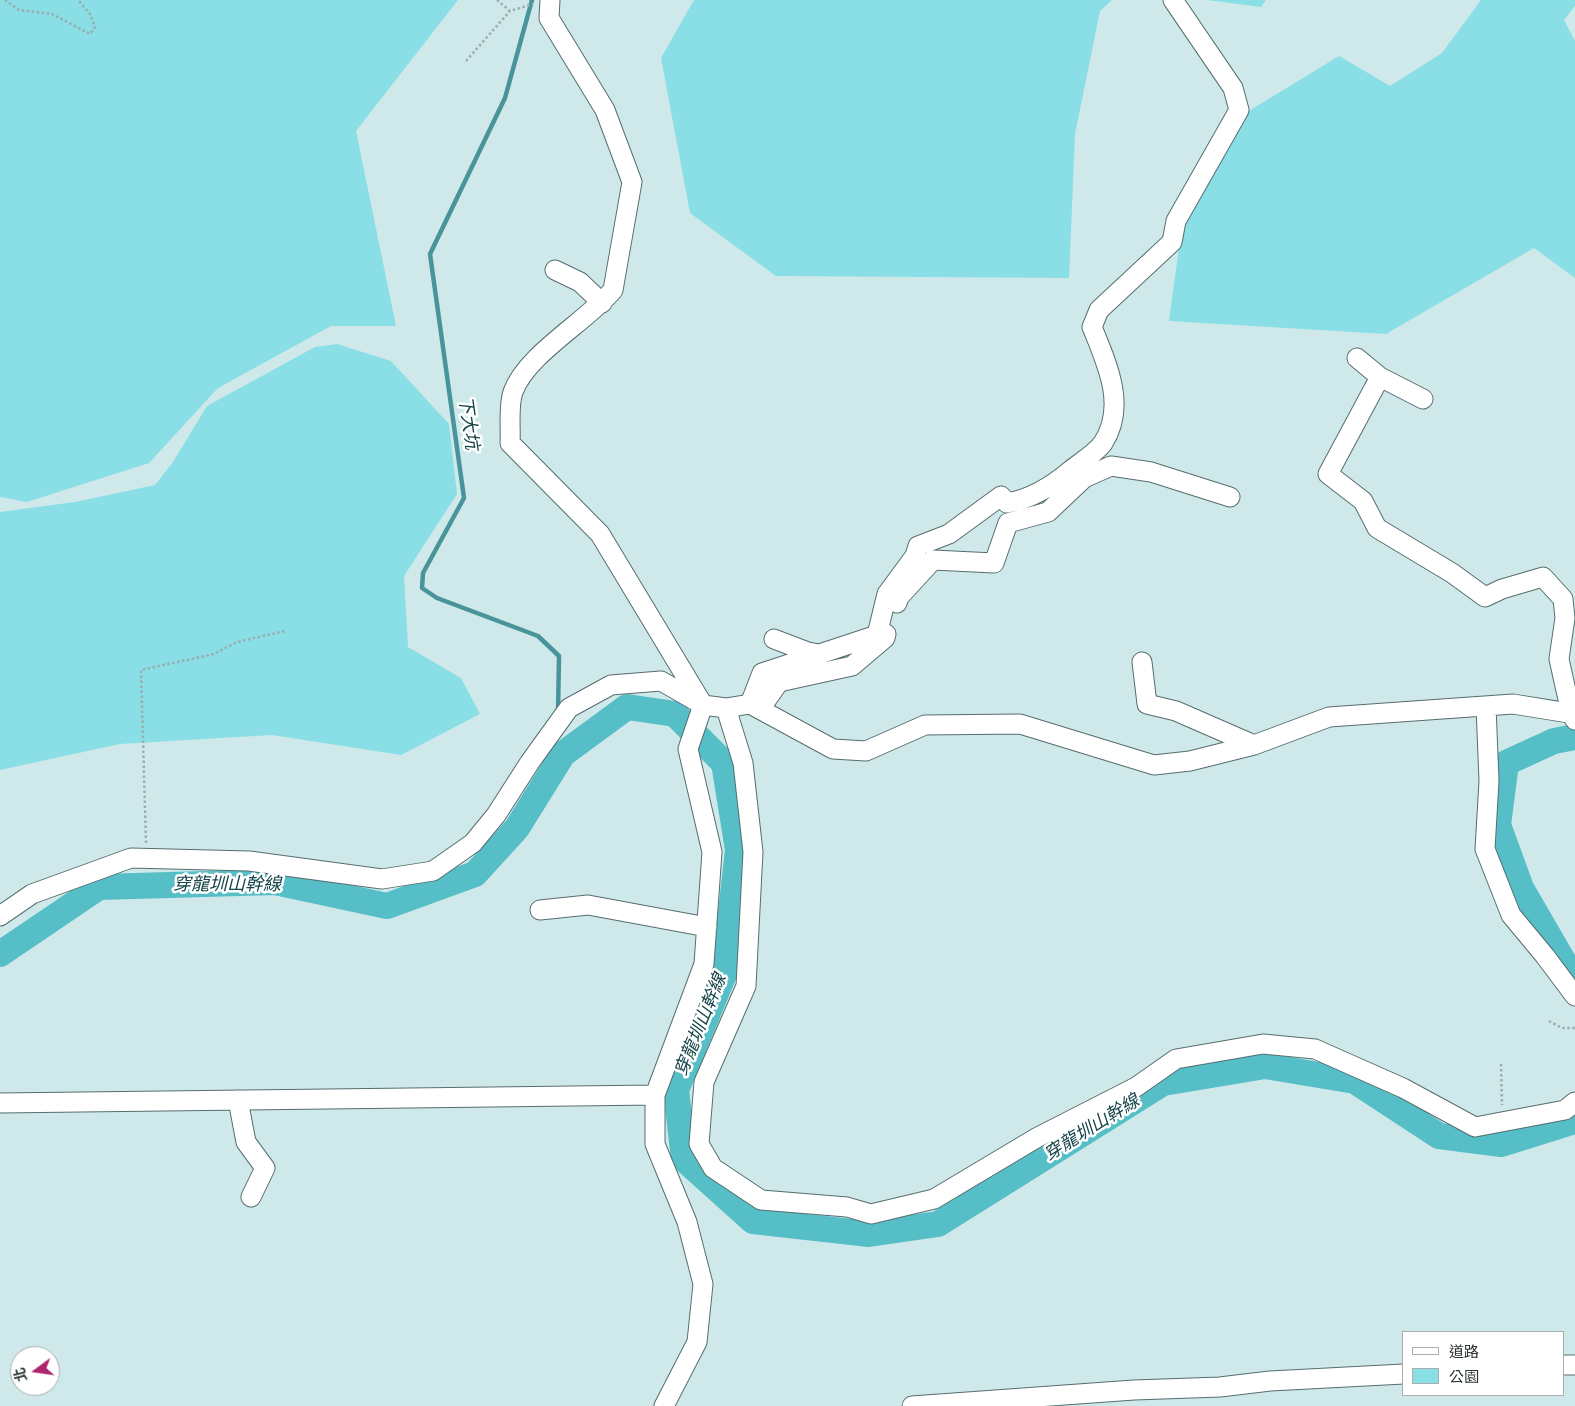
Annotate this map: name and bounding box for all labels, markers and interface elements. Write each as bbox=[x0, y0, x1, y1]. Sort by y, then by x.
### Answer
water label: 下大坑 bbox=[454, 395, 482, 451]
water label: 穿龍圳山幹線 bbox=[173, 874, 281, 896]
water label: 穿龍圳山幹線 bbox=[671, 971, 731, 1079]
water label: 穿龍圳山幹線 bbox=[1040, 1090, 1144, 1166]
legend bbox=[1402, 1331, 1565, 1396]
text: 道路 bbox=[1449, 1343, 1479, 1361]
north arrow bbox=[10, 1346, 60, 1396]
text: 北 bbox=[11, 1366, 31, 1383]
text: 公園 bbox=[1449, 1368, 1479, 1386]

